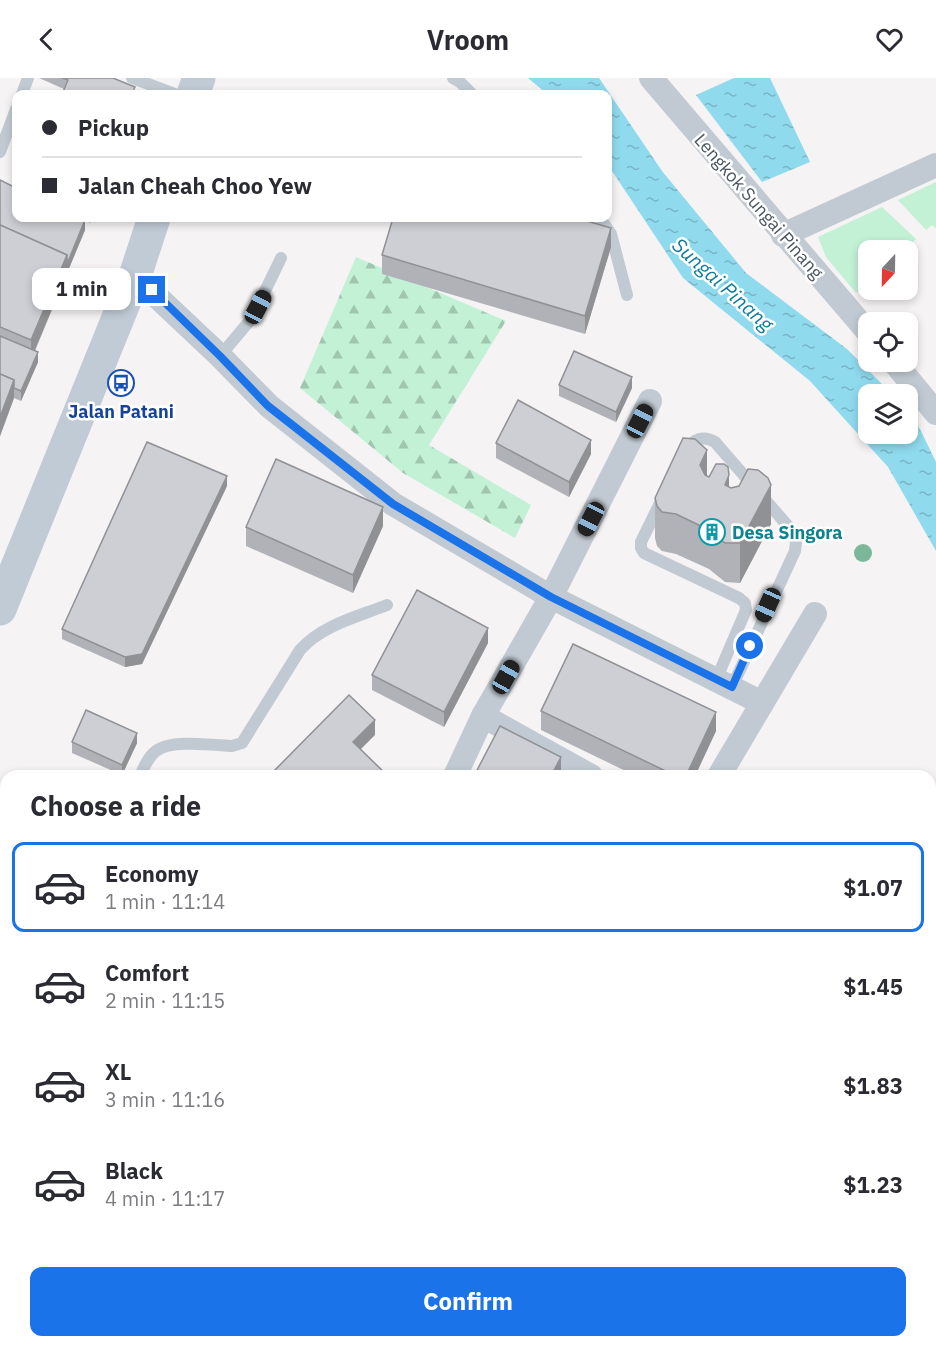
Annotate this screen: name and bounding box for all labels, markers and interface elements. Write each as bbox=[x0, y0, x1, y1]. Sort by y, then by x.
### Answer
text: Vroom bbox=[427, 22, 509, 57]
icon: back bbox=[30, 23, 63, 56]
icon: heart bbox=[873, 23, 906, 56]
text: Pickup bbox=[78, 113, 149, 142]
street label: Lengkok Sungai Pinang bbox=[690, 129, 828, 283]
text: Jalan Cheah Choo Yew bbox=[78, 171, 312, 200]
water label: Sungai Pinang bbox=[668, 232, 778, 336]
north arrow bbox=[858, 240, 918, 300]
map controls bbox=[858, 240, 918, 444]
callout: 1 min bbox=[32, 269, 131, 311]
text: 1 min bbox=[55, 275, 108, 302]
route end bbox=[138, 276, 165, 303]
car bbox=[242, 287, 274, 327]
button: locate bbox=[858, 312, 918, 372]
bus stop icon: Jalan Patani bbox=[106, 368, 136, 398]
button: layers bbox=[858, 384, 918, 444]
place label: Jalan Patani bbox=[68, 400, 174, 423]
car bbox=[624, 401, 656, 441]
car bbox=[575, 499, 607, 539]
building icon: Desa Singora bbox=[697, 517, 727, 547]
place label: Desa Singora bbox=[732, 521, 843, 544]
car bbox=[752, 585, 784, 625]
route start bbox=[736, 632, 763, 659]
car bbox=[489, 657, 523, 697]
text: Choose a ride bbox=[30, 788, 201, 823]
text: Economy bbox=[105, 859, 199, 888]
icon: car bbox=[33, 860, 87, 914]
text: $1.07 bbox=[843, 873, 903, 902]
text: 1 min · 11:14 bbox=[105, 888, 225, 915]
text: Comfort bbox=[105, 958, 189, 987]
icon: car bbox=[33, 959, 87, 1013]
text: $1.45 bbox=[843, 972, 903, 1001]
text: 2 min · 11:15 bbox=[105, 987, 225, 1014]
text: XL bbox=[105, 1057, 131, 1086]
icon: car bbox=[33, 1058, 87, 1112]
text: $1.83 bbox=[843, 1071, 903, 1100]
text: 3 min · 11:16 bbox=[105, 1086, 225, 1113]
text: Black bbox=[105, 1156, 163, 1185]
icon: car bbox=[33, 1157, 87, 1211]
text: $1.23 bbox=[843, 1170, 903, 1199]
text: 4 min · 11:17 bbox=[105, 1185, 225, 1212]
button: Confirm bbox=[30, 1267, 906, 1336]

